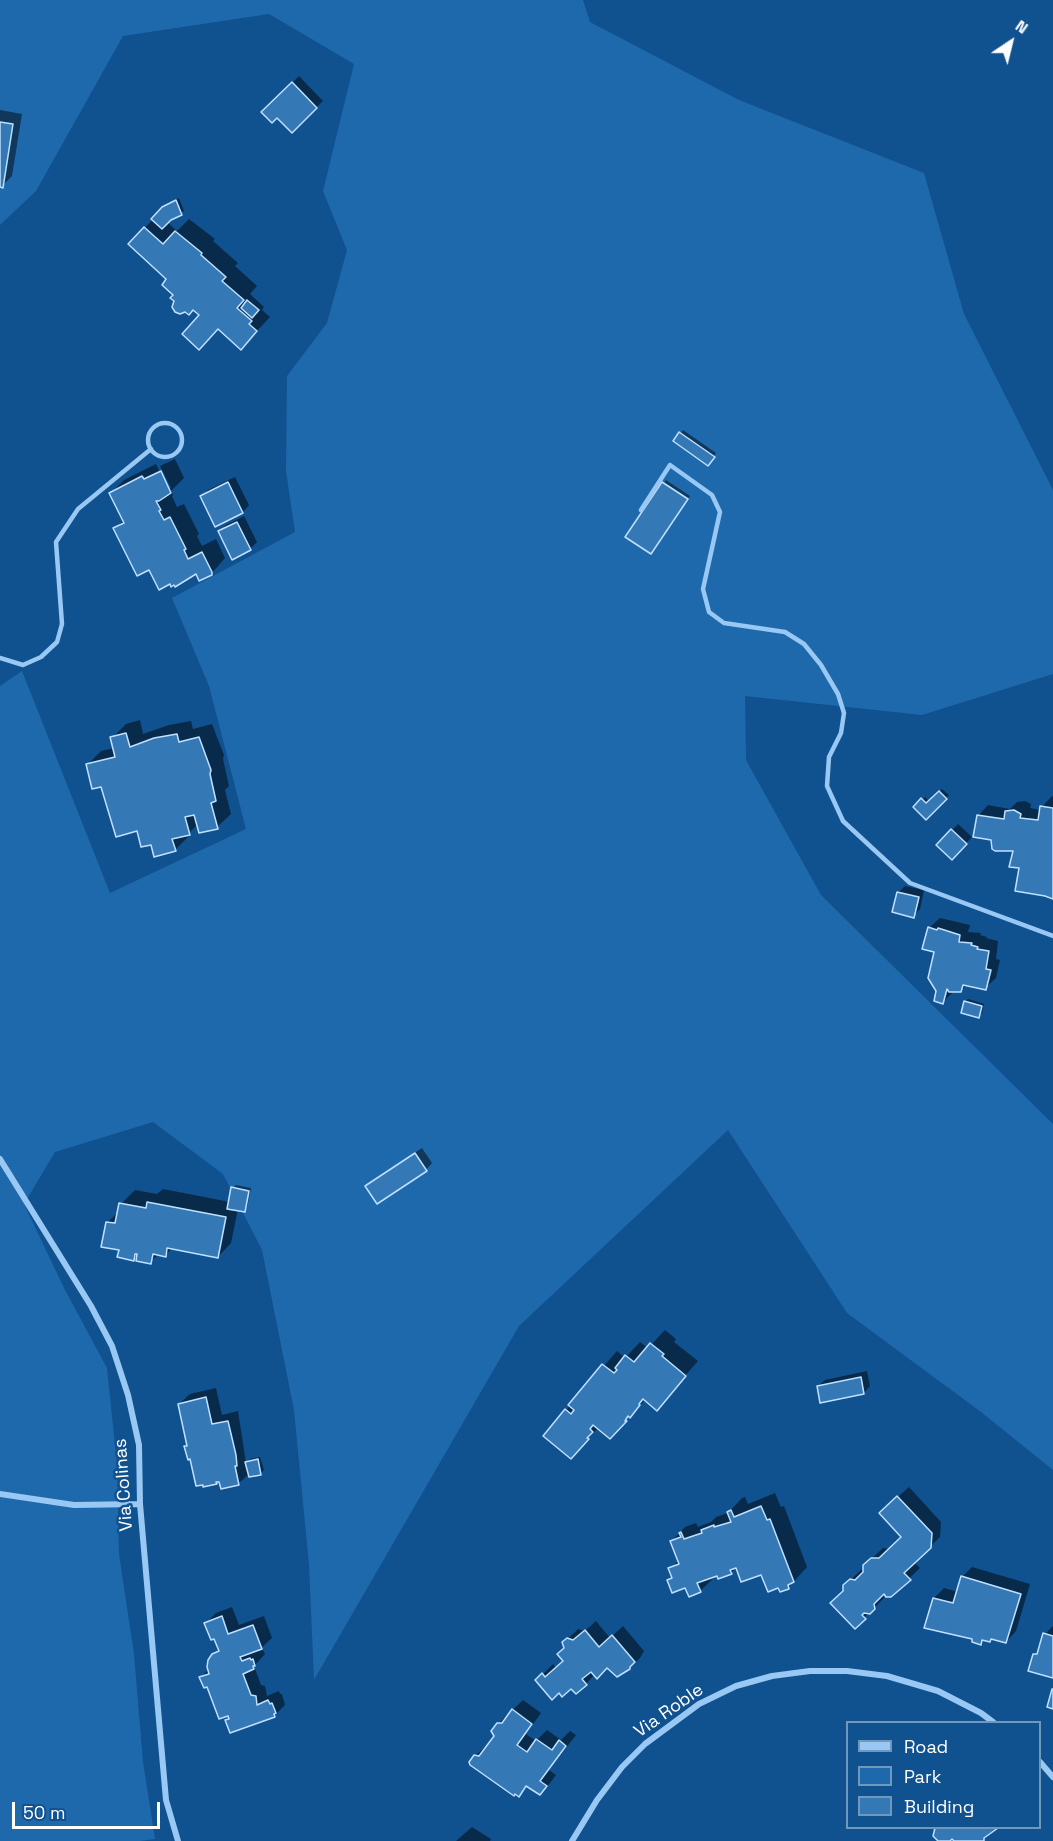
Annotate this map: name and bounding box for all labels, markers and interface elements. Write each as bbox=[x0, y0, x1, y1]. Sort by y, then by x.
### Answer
north arrow bbox=[981, 12, 1041, 72]
text: N bbox=[1011, 15, 1032, 39]
street label: Via Colinas bbox=[110, 1438, 138, 1532]
street label: Via Roble bbox=[630, 1679, 708, 1743]
legend bbox=[846, 1721, 1041, 1829]
text: Road bbox=[904, 1735, 948, 1758]
text: Park bbox=[904, 1765, 941, 1788]
scale bar bbox=[15, 1790, 164, 1828]
text: Building bbox=[904, 1795, 974, 1818]
text: 50 m bbox=[23, 1801, 65, 1824]

